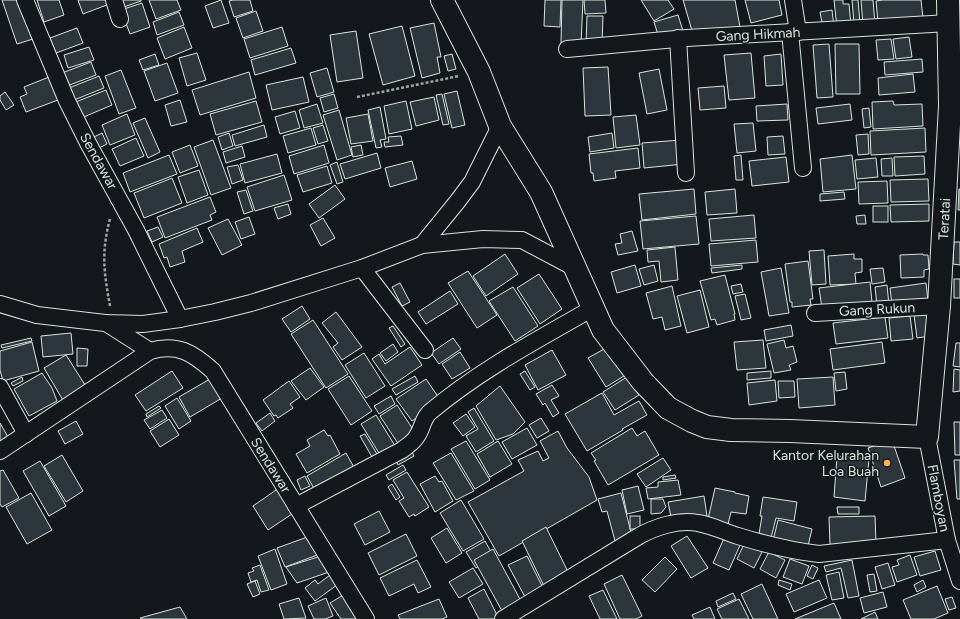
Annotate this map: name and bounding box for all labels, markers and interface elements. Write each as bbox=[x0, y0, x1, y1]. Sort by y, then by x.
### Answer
street label: Gang Hikmah bbox=[715, 24, 801, 45]
street label: Sendawar bbox=[76, 130, 121, 193]
street label: Teratai bbox=[935, 198, 954, 240]
street label: Gang Rukun bbox=[839, 299, 916, 320]
street label: Sendawar bbox=[247, 434, 294, 496]
place label: Kantor Kelurahan Loa Buah bbox=[772, 447, 879, 480]
marker: Kantor Kelurahan Loa Buah bbox=[882, 458, 892, 468]
street label: Flamboyan bbox=[924, 463, 953, 533]

